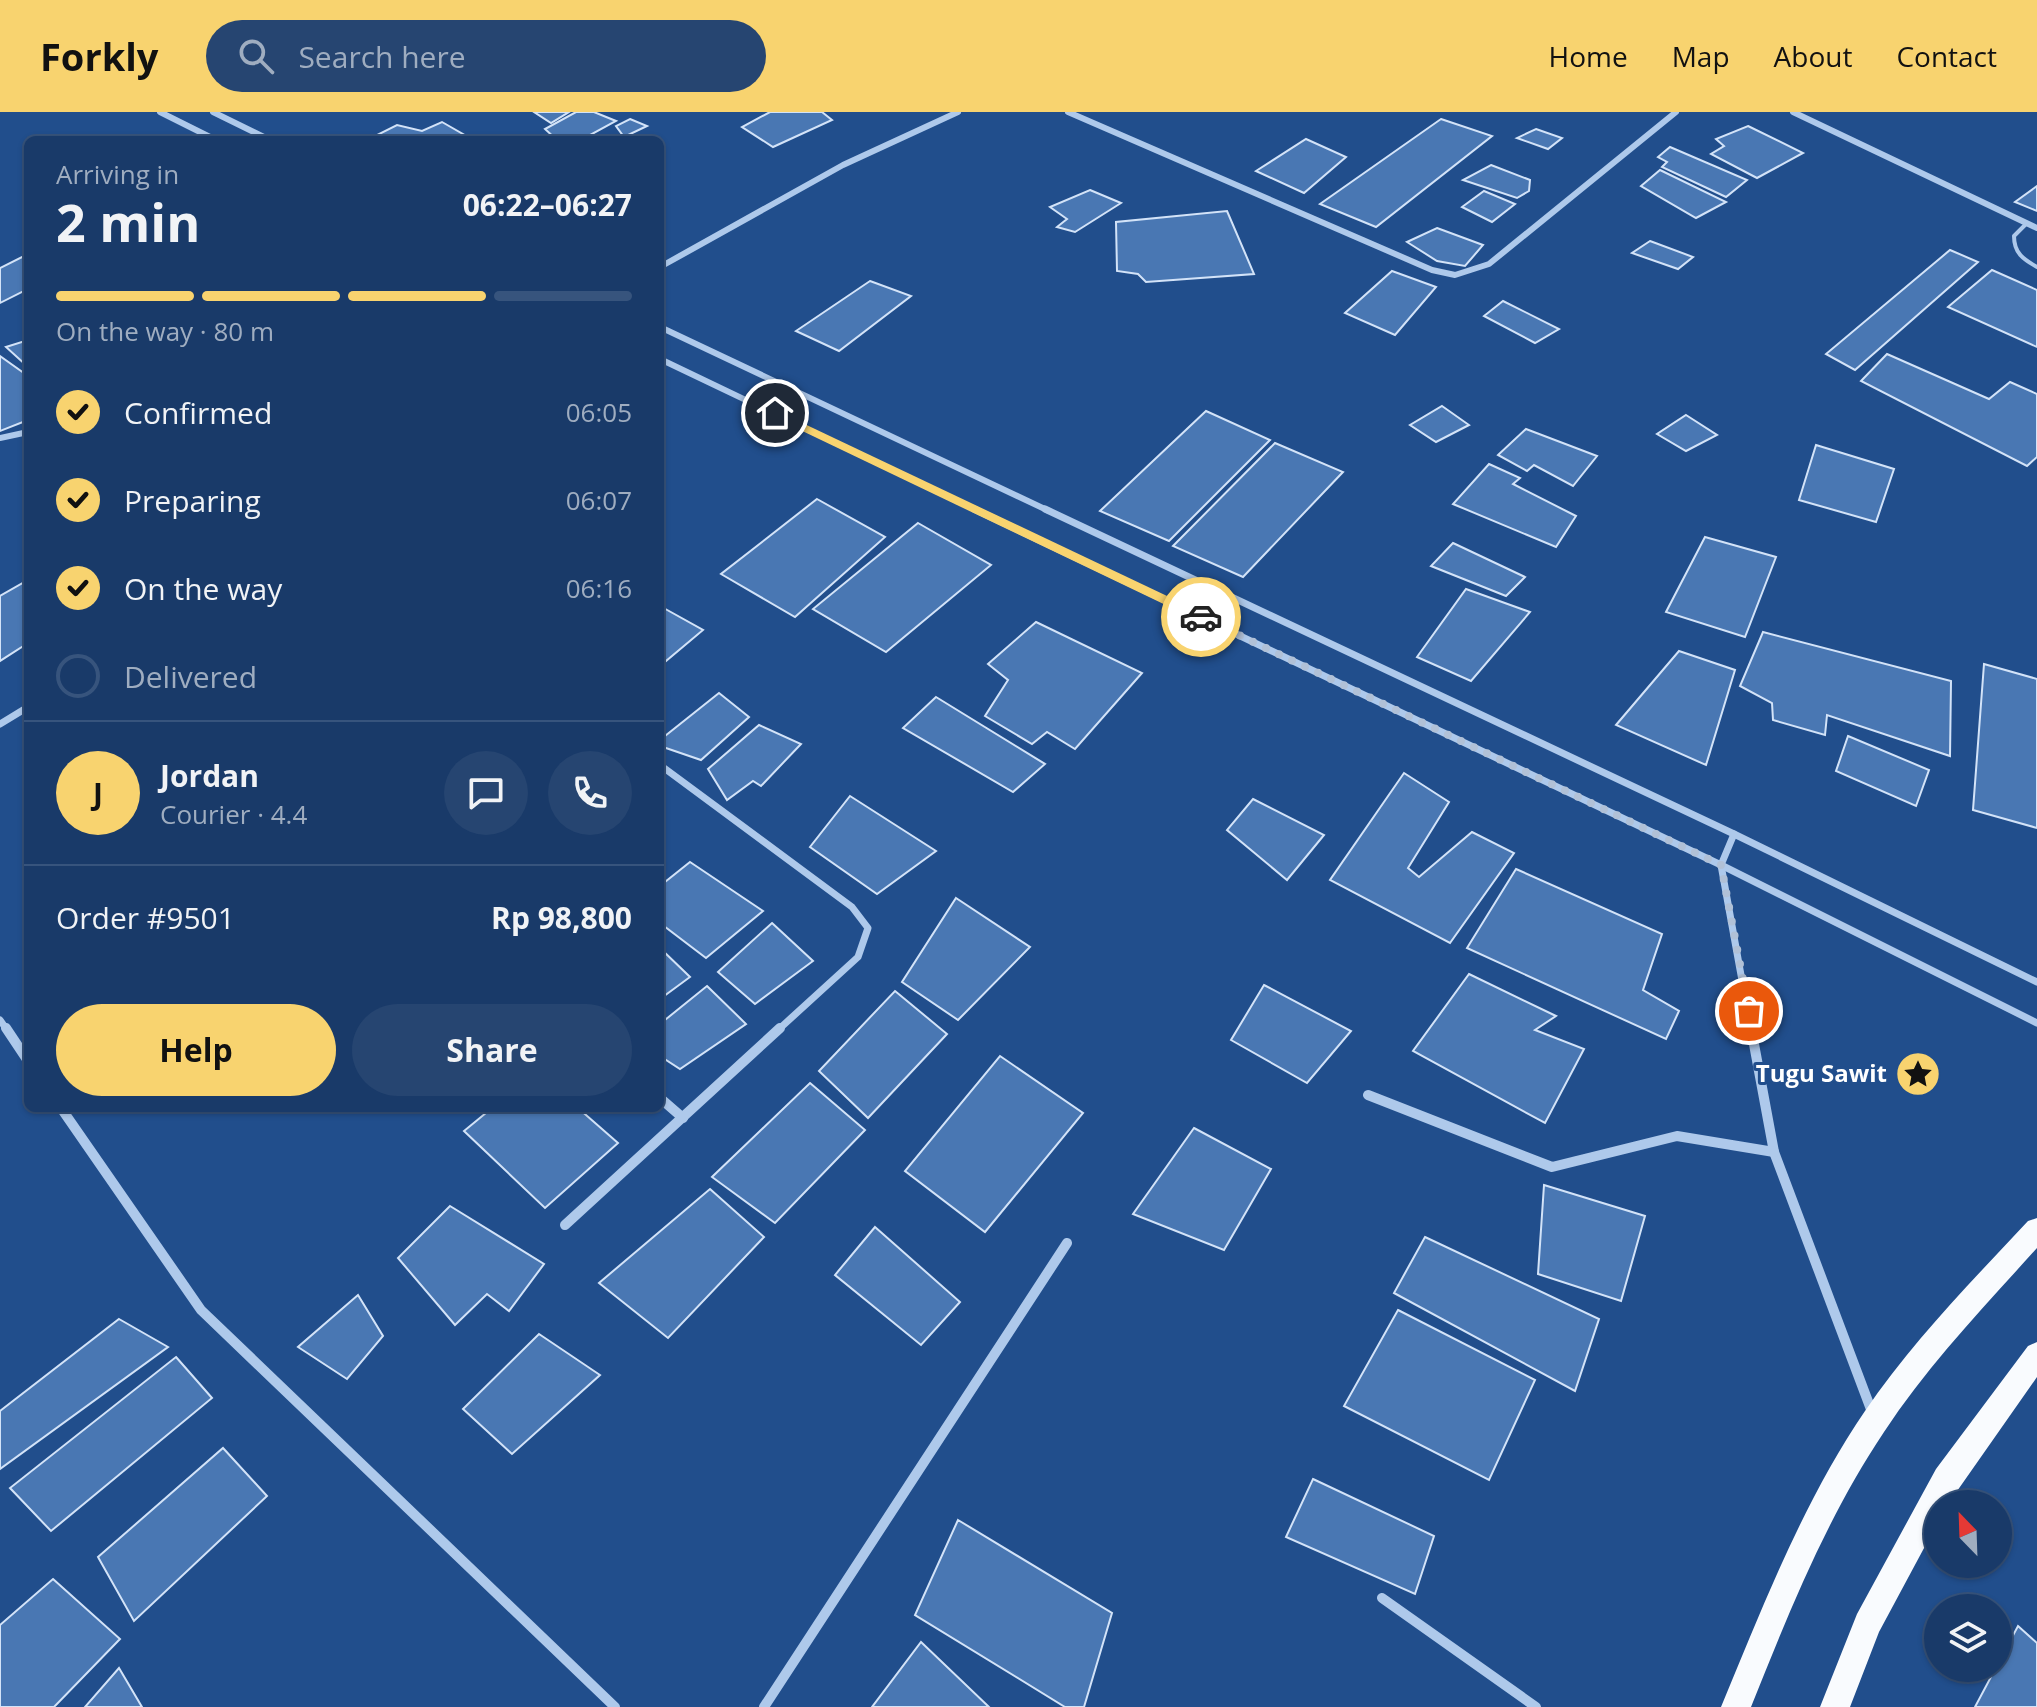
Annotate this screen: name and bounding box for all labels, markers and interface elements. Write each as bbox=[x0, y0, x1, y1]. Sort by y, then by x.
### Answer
search box bbox=[206, 20, 766, 92]
text: Forkly bbox=[40, 30, 158, 82]
icon: search bbox=[234, 34, 278, 78]
text: Search here bbox=[298, 36, 466, 77]
text: Home bbox=[1549, 37, 1628, 75]
text: Map bbox=[1672, 37, 1730, 75]
text: About bbox=[1774, 37, 1852, 75]
text: Contact bbox=[1896, 37, 1997, 75]
text: Arriving in bbox=[56, 156, 179, 192]
text: 06:22–06:27 bbox=[463, 184, 632, 225]
text: 2 min bbox=[56, 186, 200, 257]
text: On the way · 80 m bbox=[56, 313, 274, 349]
pin bbox=[741, 379, 809, 447]
icon: check bbox=[56, 390, 100, 434]
icon: home bbox=[753, 391, 797, 435]
text: Confirmed bbox=[124, 392, 272, 433]
text: 06:05 bbox=[566, 394, 632, 430]
icon: check bbox=[56, 478, 100, 522]
text: Preparing bbox=[124, 480, 261, 521]
text: 06:07 bbox=[566, 482, 632, 518]
icon: check bbox=[56, 566, 100, 610]
text: On the way bbox=[124, 568, 282, 609]
text: 06:16 bbox=[566, 570, 632, 606]
courier bbox=[1161, 577, 1241, 657]
icon: car bbox=[1179, 595, 1223, 639]
text: Delivered bbox=[124, 656, 257, 697]
button: chat bbox=[444, 751, 528, 835]
button: phone bbox=[548, 751, 632, 835]
text: Jordan bbox=[160, 755, 259, 796]
text: J bbox=[93, 773, 103, 814]
text: Courier · 4.4 bbox=[160, 796, 307, 832]
text: Order #9501 bbox=[56, 897, 235, 938]
text: Rp 98,800 bbox=[491, 897, 632, 938]
pin bbox=[1715, 977, 1783, 1045]
icon: bag bbox=[1727, 989, 1771, 1033]
button: Help bbox=[56, 1004, 336, 1096]
button: Share bbox=[352, 1004, 632, 1096]
place icon: Tugu Sawit bbox=[1894, 1050, 1942, 1098]
place label: Tugu Sawit bbox=[1756, 1056, 1887, 1089]
north arrow bbox=[1924, 1490, 2012, 1578]
map controls bbox=[1924, 1490, 2012, 1682]
button: layers bbox=[1924, 1594, 2012, 1682]

